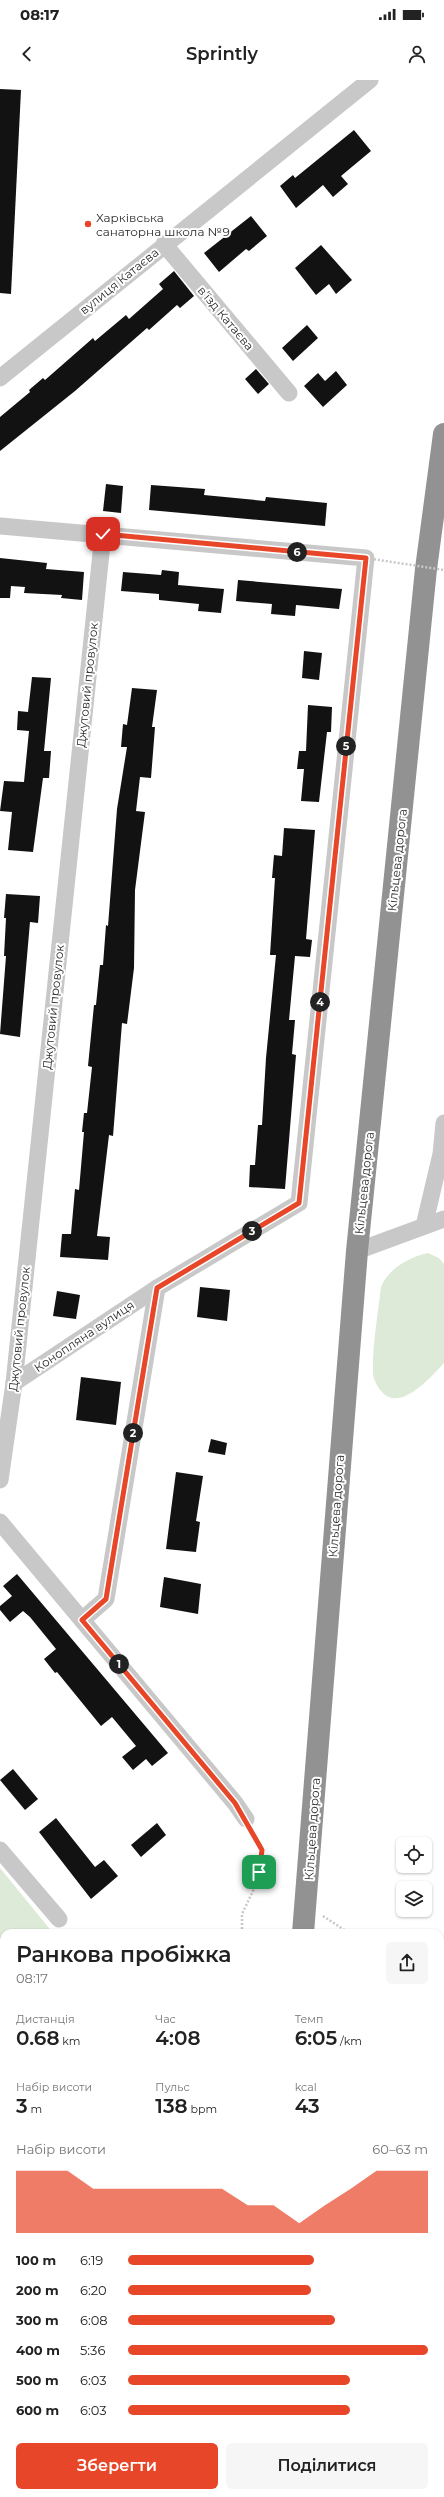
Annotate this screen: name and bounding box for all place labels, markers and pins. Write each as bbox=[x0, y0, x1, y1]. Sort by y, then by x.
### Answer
place label: Харківська санаторна школа №9 bbox=[96, 210, 230, 239]
marker: Харківська санаторна школа №9 bbox=[83, 219, 93, 229]
pin bbox=[86, 517, 120, 551]
pin: 6 bbox=[287, 542, 307, 562]
pin: 5 bbox=[336, 736, 356, 756]
pin: 4 bbox=[310, 992, 330, 1012]
pin: 3 bbox=[242, 1221, 262, 1241]
pin: 2 bbox=[123, 1423, 143, 1443]
pin: 1 bbox=[109, 1654, 129, 1674]
pin bbox=[242, 1855, 276, 1889]

